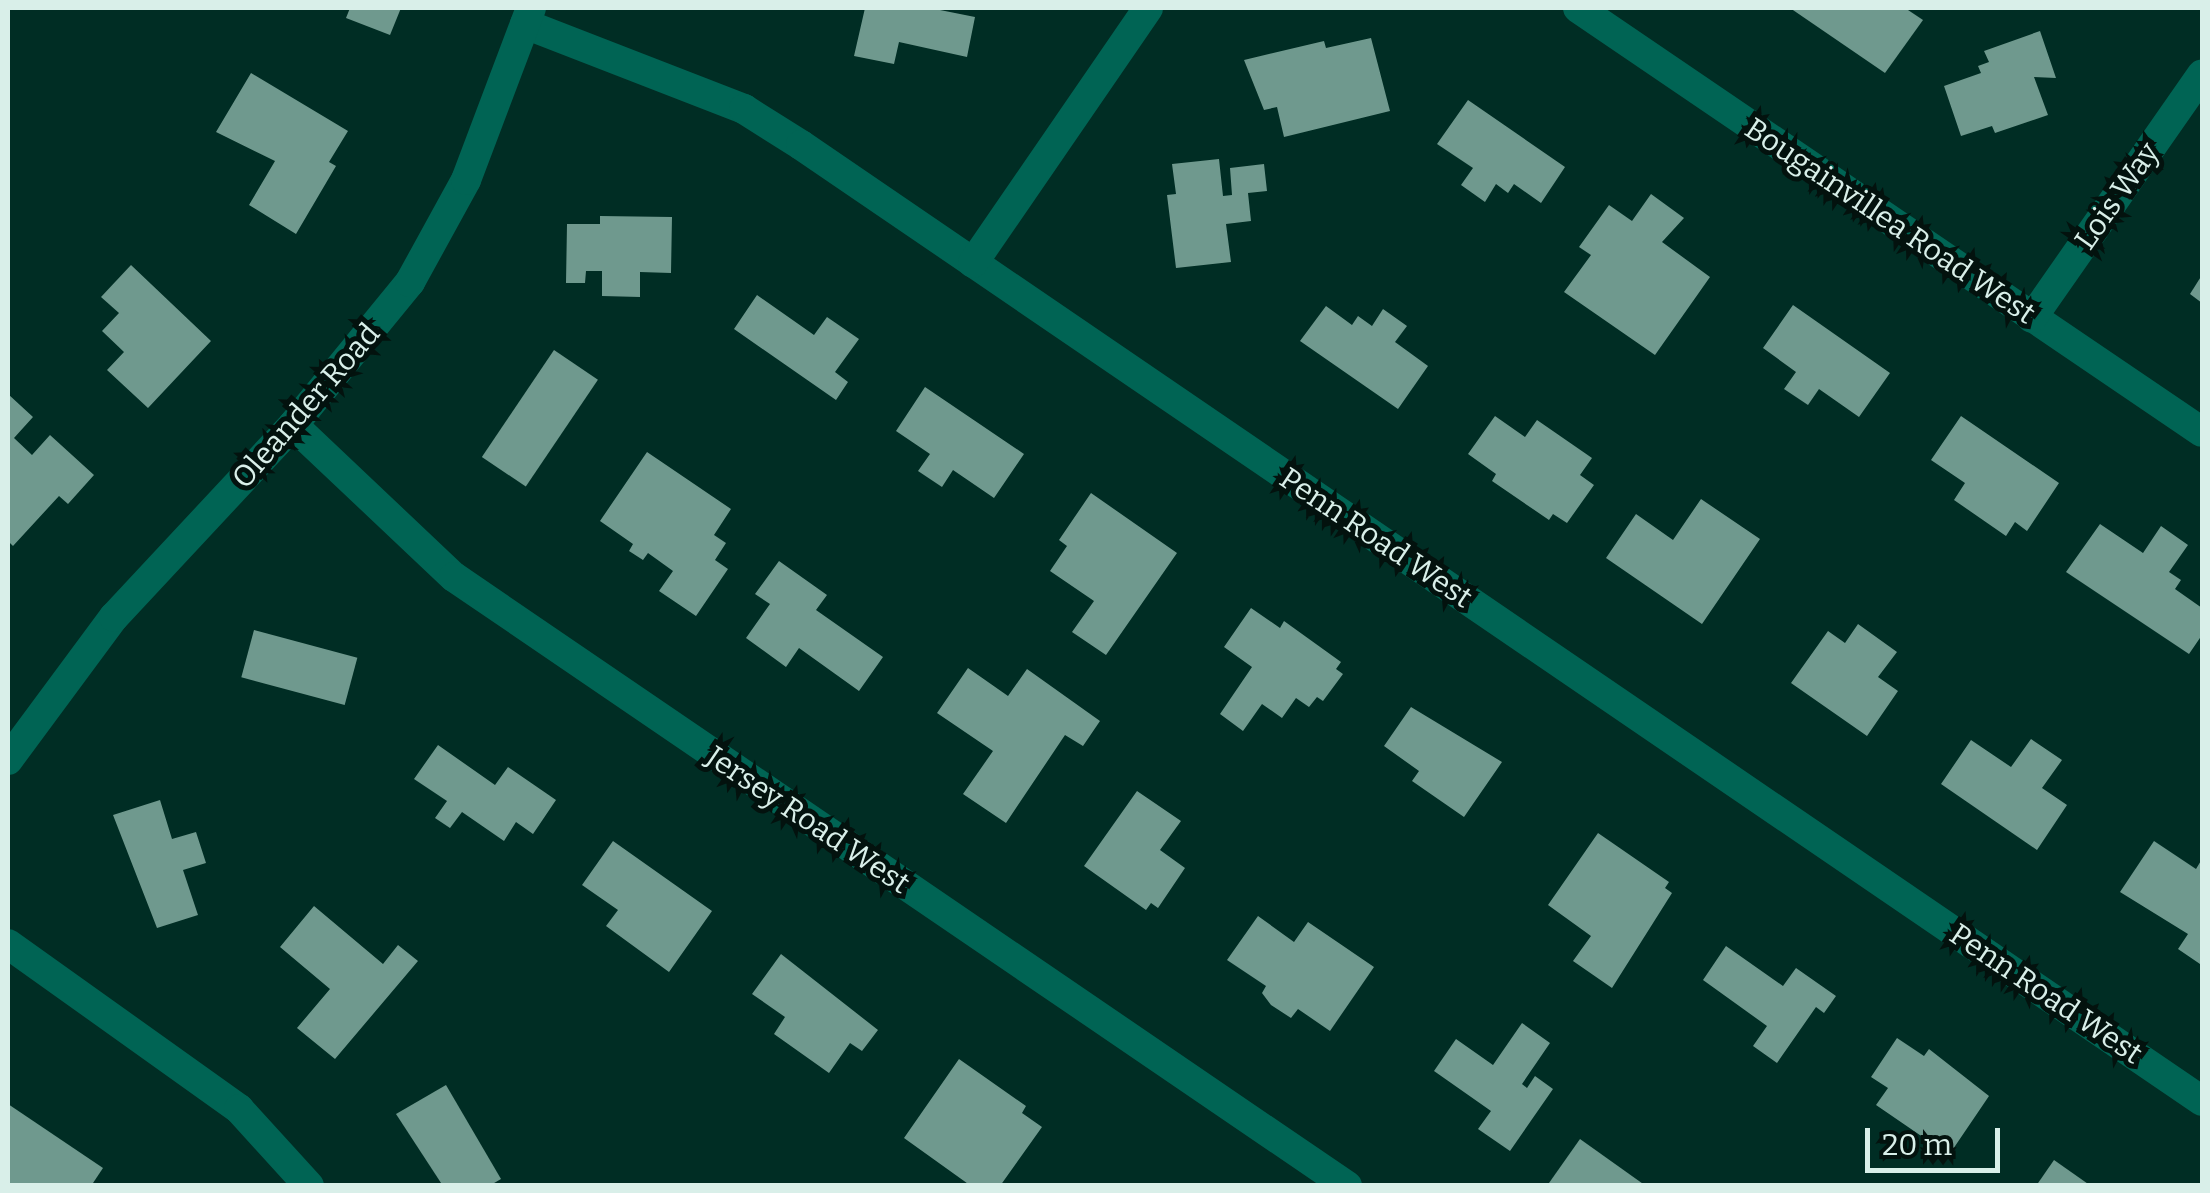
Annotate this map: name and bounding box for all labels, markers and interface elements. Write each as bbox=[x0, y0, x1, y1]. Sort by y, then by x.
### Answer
street label: Bougainvillea Road West bbox=[1738, 110, 2042, 332]
street label: Lois Way bbox=[2067, 136, 2167, 256]
street label: Oleander Road bbox=[225, 316, 387, 496]
street label: Penn Road West bbox=[1273, 460, 1479, 616]
street label: Jersey Road West bbox=[700, 739, 916, 901]
street label: Penn Road West bbox=[1943, 916, 2149, 1072]
scale bar bbox=[1870, 1108, 2005, 1170]
text: 20 m bbox=[1882, 1127, 1952, 1163]

